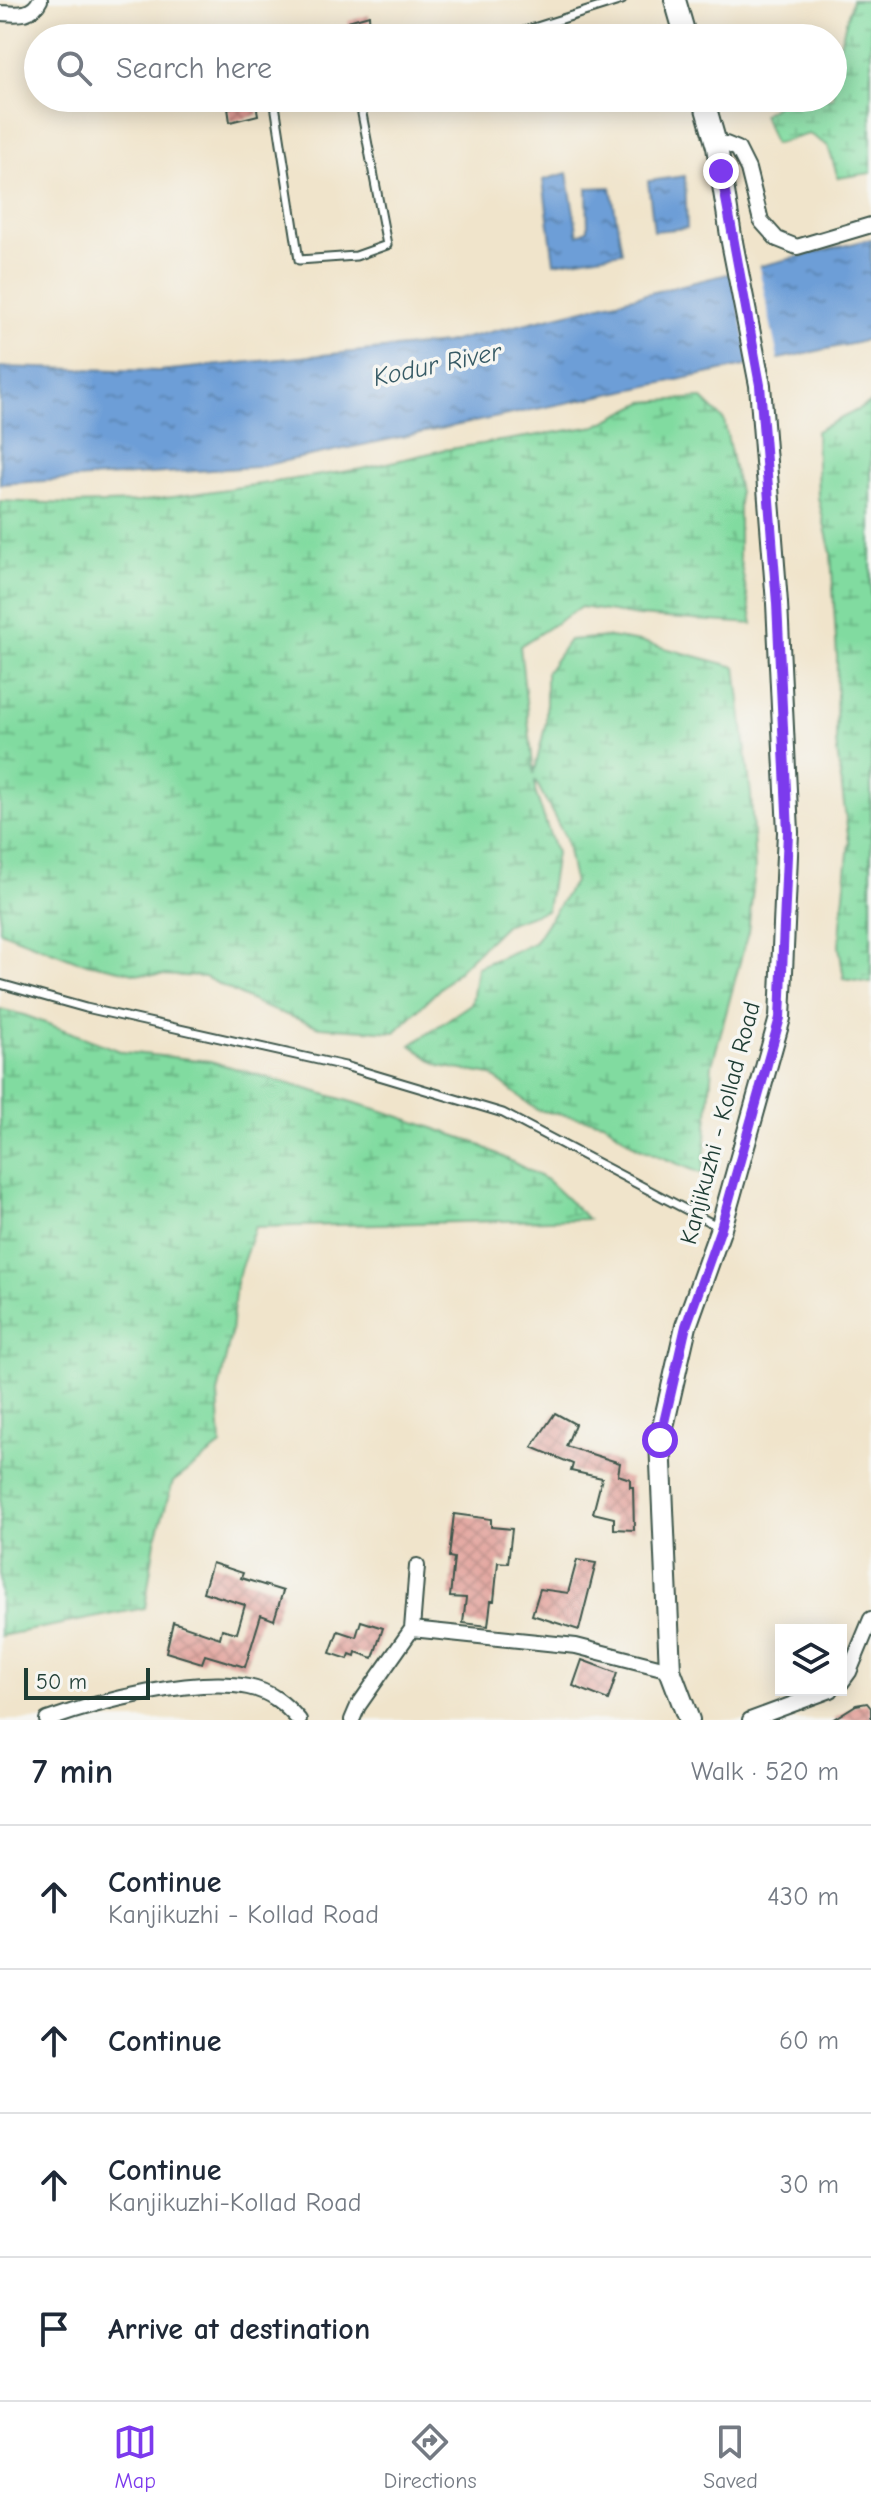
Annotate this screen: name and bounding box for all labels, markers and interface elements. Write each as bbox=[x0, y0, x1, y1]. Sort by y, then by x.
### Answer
search box bbox=[24, 24, 847, 112]
icon: search bbox=[52, 46, 96, 90]
text: Search here bbox=[116, 51, 272, 86]
route end bbox=[703, 153, 739, 189]
water label: Kodur River bbox=[370, 336, 506, 393]
street label: Kanjikuzhi - Kollad Road bbox=[674, 999, 766, 1247]
route start bbox=[642, 1422, 678, 1458]
map controls bbox=[775, 1624, 847, 1696]
button: layers bbox=[775, 1624, 847, 1696]
scale bar bbox=[24, 1664, 150, 1700]
text: 50 m bbox=[36, 1669, 87, 1695]
text: 7 min bbox=[32, 1752, 113, 1792]
text: Walk · 520 m bbox=[691, 1757, 839, 1787]
text: Continue bbox=[108, 1865, 222, 1900]
icon: ahead bbox=[32, 1875, 76, 1919]
text: 430 m bbox=[767, 1882, 839, 1912]
text: Kanjikuzhi - Kollad Road bbox=[108, 1900, 379, 1930]
icon: ahead bbox=[32, 2019, 76, 2063]
text: Continue bbox=[108, 2024, 222, 2059]
text: 60 m bbox=[779, 2026, 839, 2056]
text: Continue bbox=[108, 2153, 222, 2188]
icon: ahead bbox=[32, 2163, 76, 2207]
text: 30 m bbox=[780, 2170, 839, 2200]
text: Kanjikuzhi-Kollad Road bbox=[108, 2188, 362, 2218]
icon: arrive bbox=[32, 2307, 76, 2351]
text: Arrive at destination bbox=[108, 2312, 370, 2347]
tab: Map bbox=[113, 2420, 157, 2494]
tab: Directions bbox=[384, 2420, 477, 2494]
tab: Saved bbox=[703, 2420, 758, 2494]

